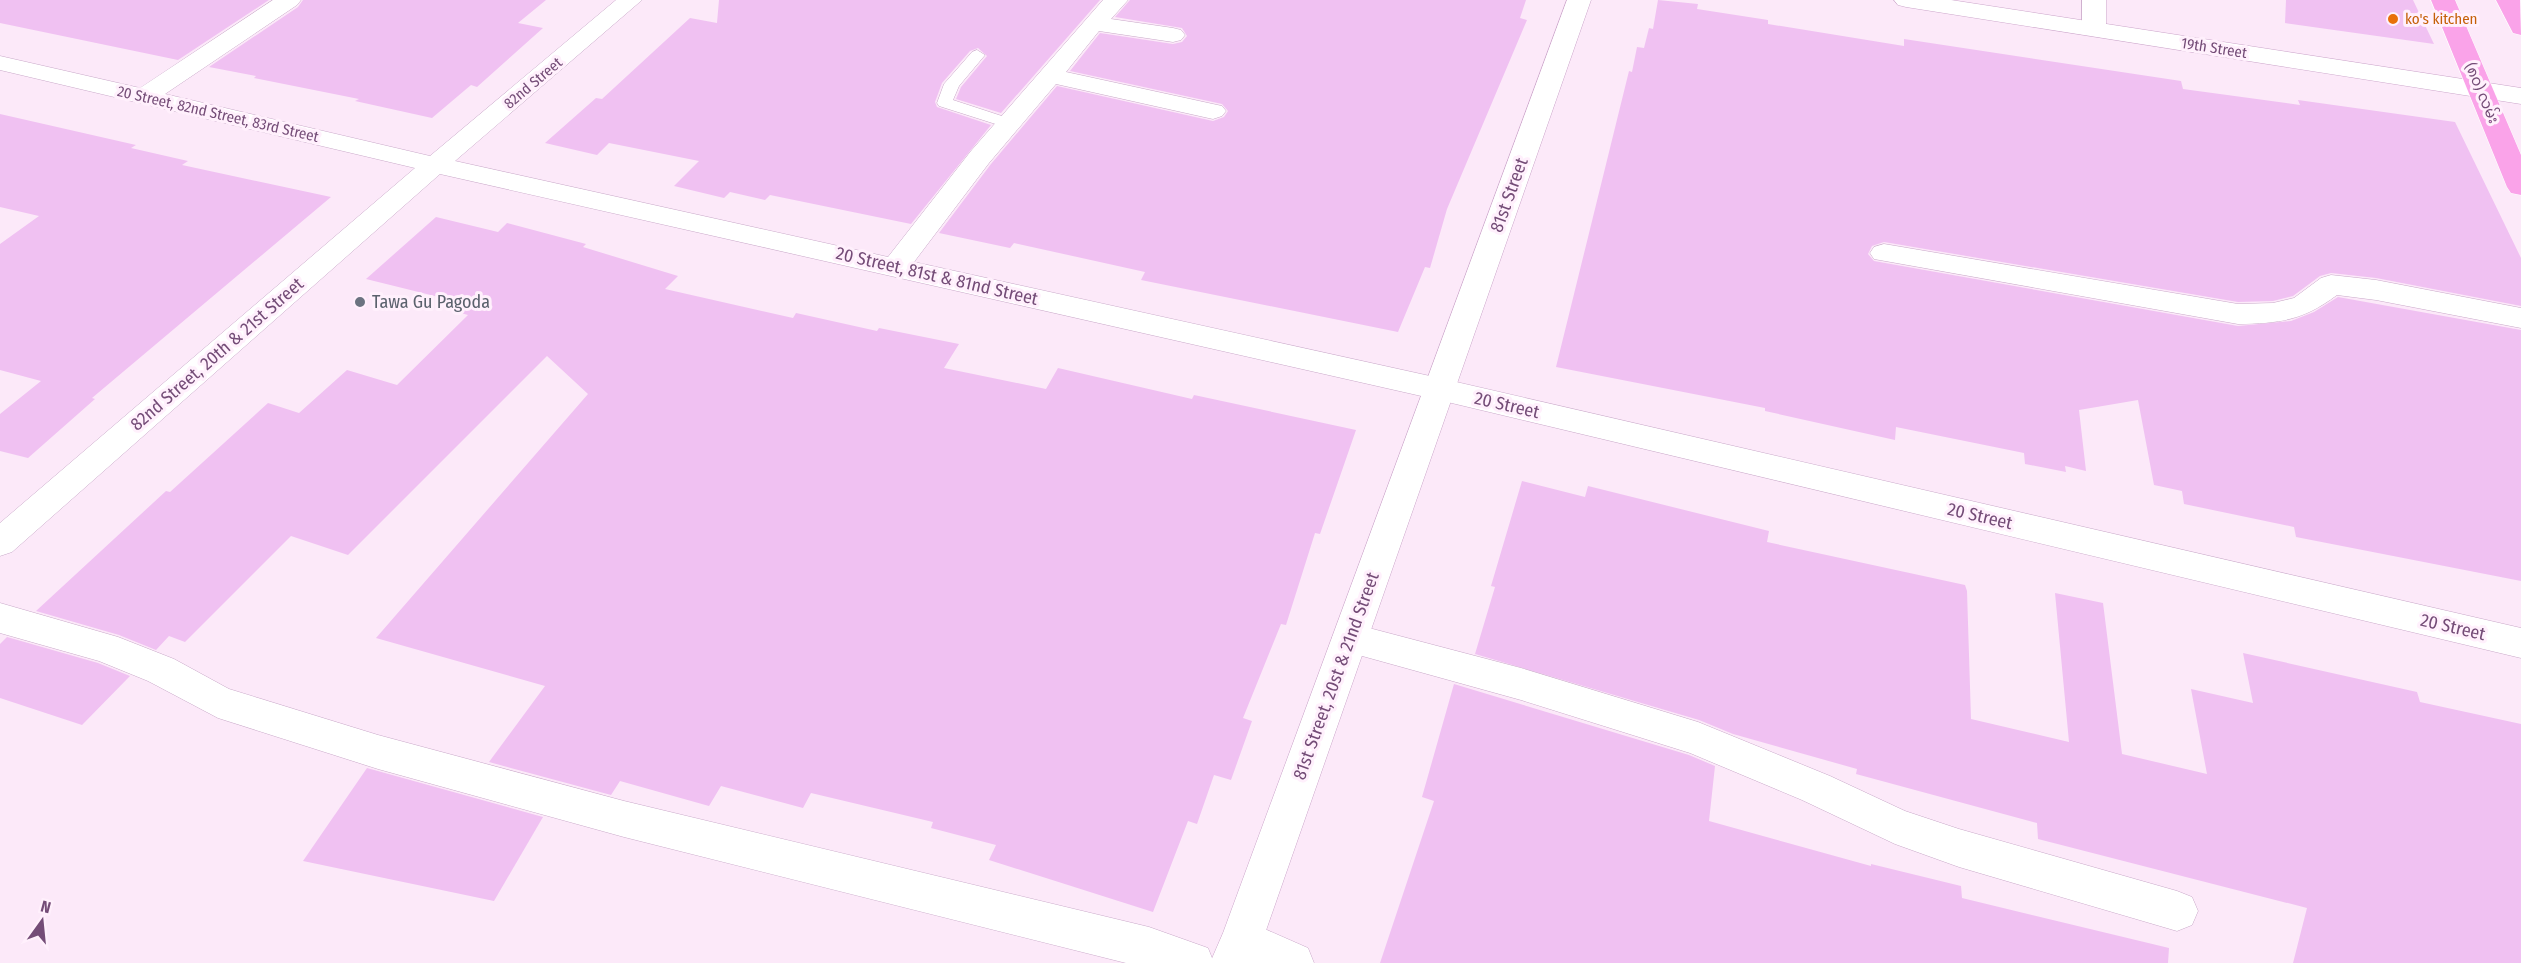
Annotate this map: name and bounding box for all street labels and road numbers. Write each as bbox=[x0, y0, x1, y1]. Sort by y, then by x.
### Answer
street label: 19th Street bbox=[2180, 34, 2248, 62]
street label: 82nd Street bbox=[500, 53, 566, 113]
street label: (၈၀) လမ်း bbox=[2461, 60, 2504, 126]
street label: 20 Street, 82nd Street, 83rd Street bbox=[116, 82, 321, 146]
street label: 81st Street bbox=[1485, 155, 1533, 235]
street label: 20 Street, 81st & 81nd Street bbox=[834, 242, 1040, 310]
street label: 82nd Street, 20th & 21st Street bbox=[126, 273, 308, 435]
street label: 20 Street bbox=[1472, 387, 1542, 423]
street label: 20 Street bbox=[1945, 498, 2015, 534]
street label: 81st Street, 20st & 21nd Street bbox=[1288, 569, 1384, 783]
street label: 20 Street bbox=[2418, 609, 2488, 645]

